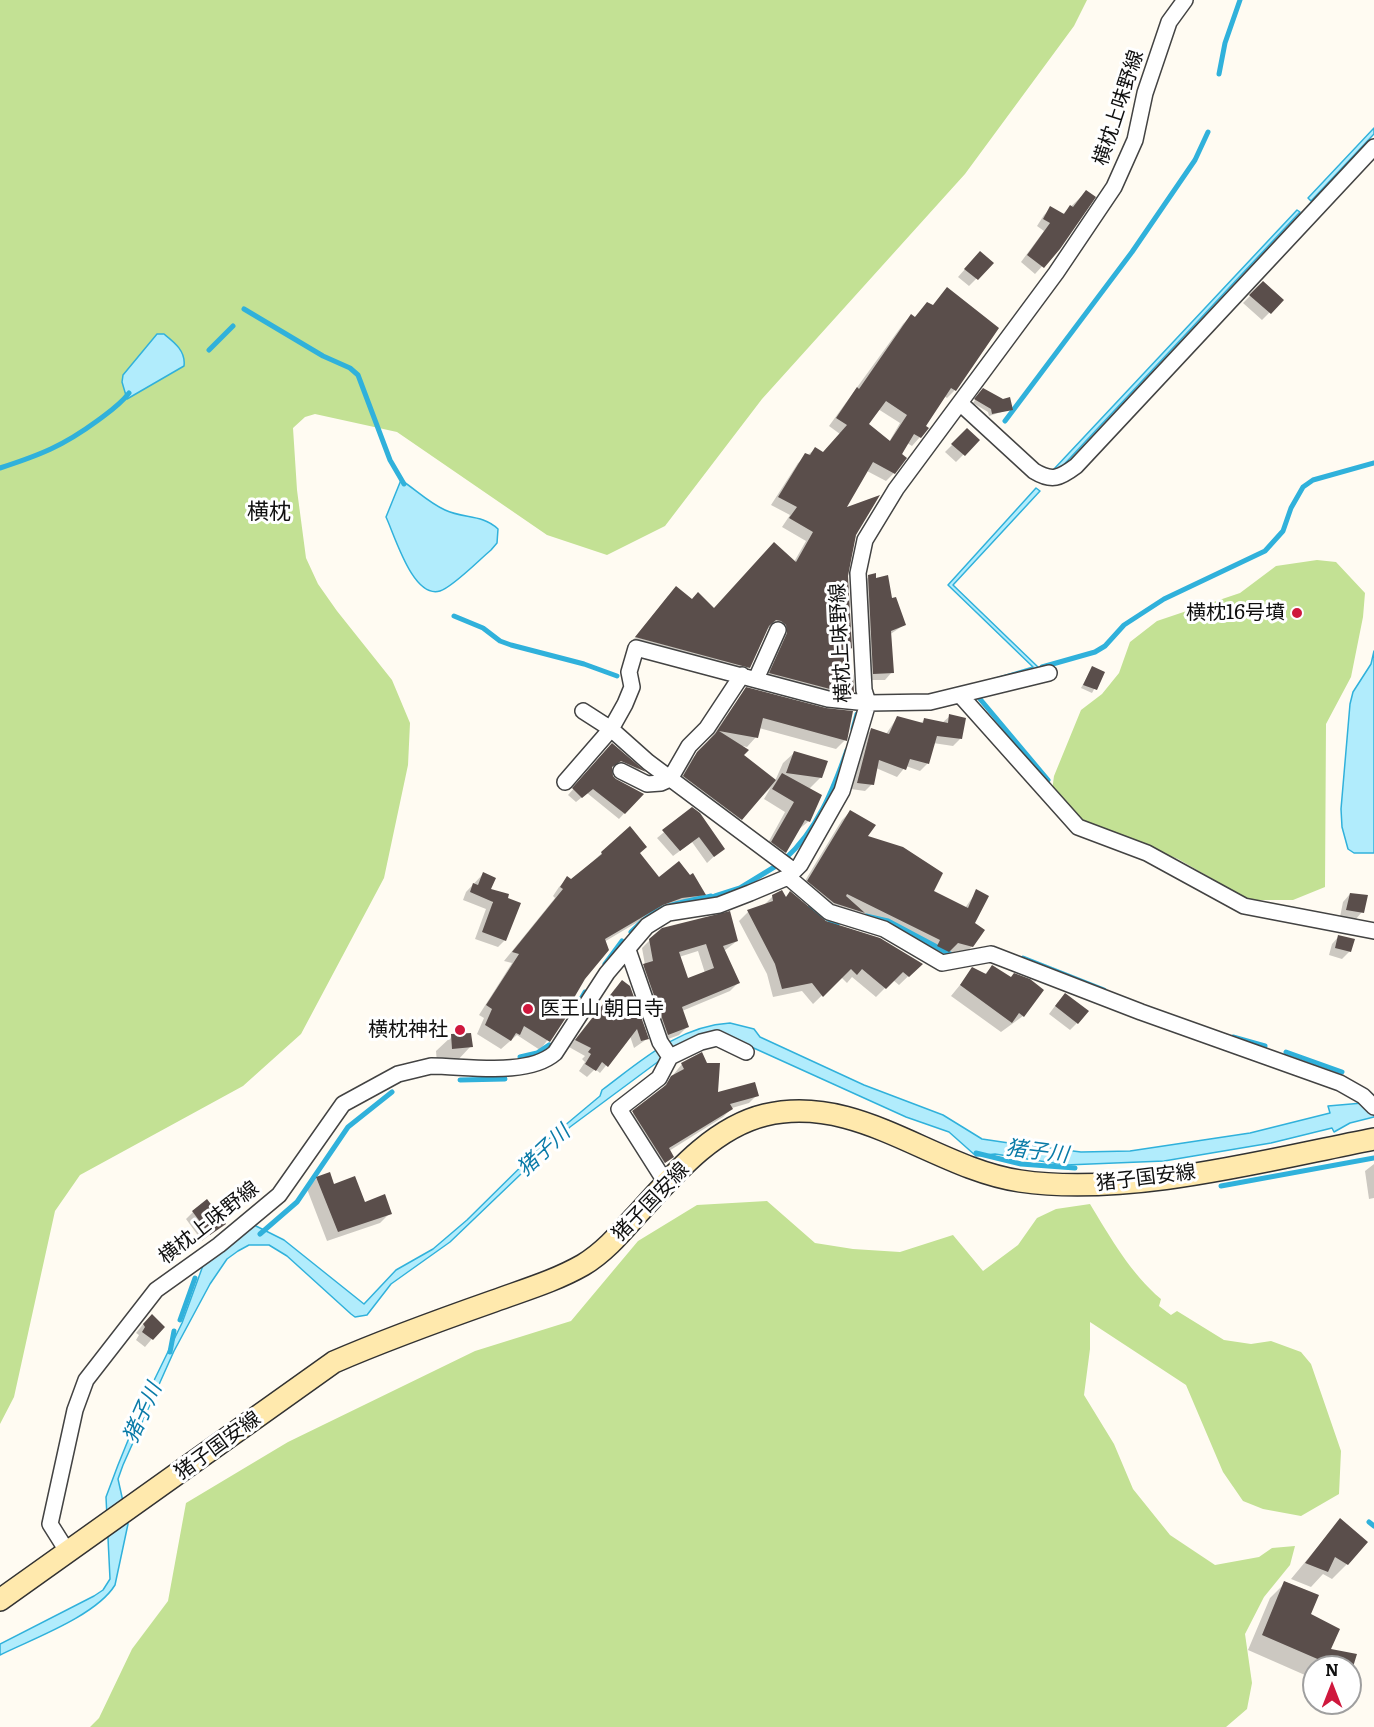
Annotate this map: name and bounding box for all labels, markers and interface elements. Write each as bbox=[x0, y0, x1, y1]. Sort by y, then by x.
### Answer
street label: 横枕上味野線 bbox=[1089, 47, 1149, 169]
district label: 横枕 bbox=[247, 500, 291, 526]
street label: 横枕上味野線 bbox=[826, 582, 856, 704]
place label: 横枕16号墳 bbox=[1186, 601, 1285, 625]
marker: 横枕16号墳 bbox=[1290, 606, 1304, 620]
place label: 医王山 朝日寺 bbox=[540, 997, 664, 1021]
marker: 医王山 朝日寺 bbox=[521, 1002, 535, 1016]
place label: 横枕神社 bbox=[368, 1018, 448, 1042]
marker: 横枕神社 bbox=[453, 1023, 467, 1037]
water label: 猪子川 bbox=[512, 1120, 576, 1182]
water label: 猪子川 bbox=[1004, 1136, 1070, 1168]
street label: 猪子国安線 bbox=[608, 1158, 694, 1246]
street label: 猪子国安線 bbox=[1095, 1160, 1197, 1196]
street label: 横枕上味野線 bbox=[154, 1177, 264, 1269]
water label: 猪子川 bbox=[119, 1379, 167, 1447]
street label: 猪子国安線 bbox=[170, 1407, 266, 1485]
north arrow bbox=[1302, 1655, 1362, 1715]
text: N bbox=[1325, 1657, 1339, 1681]

